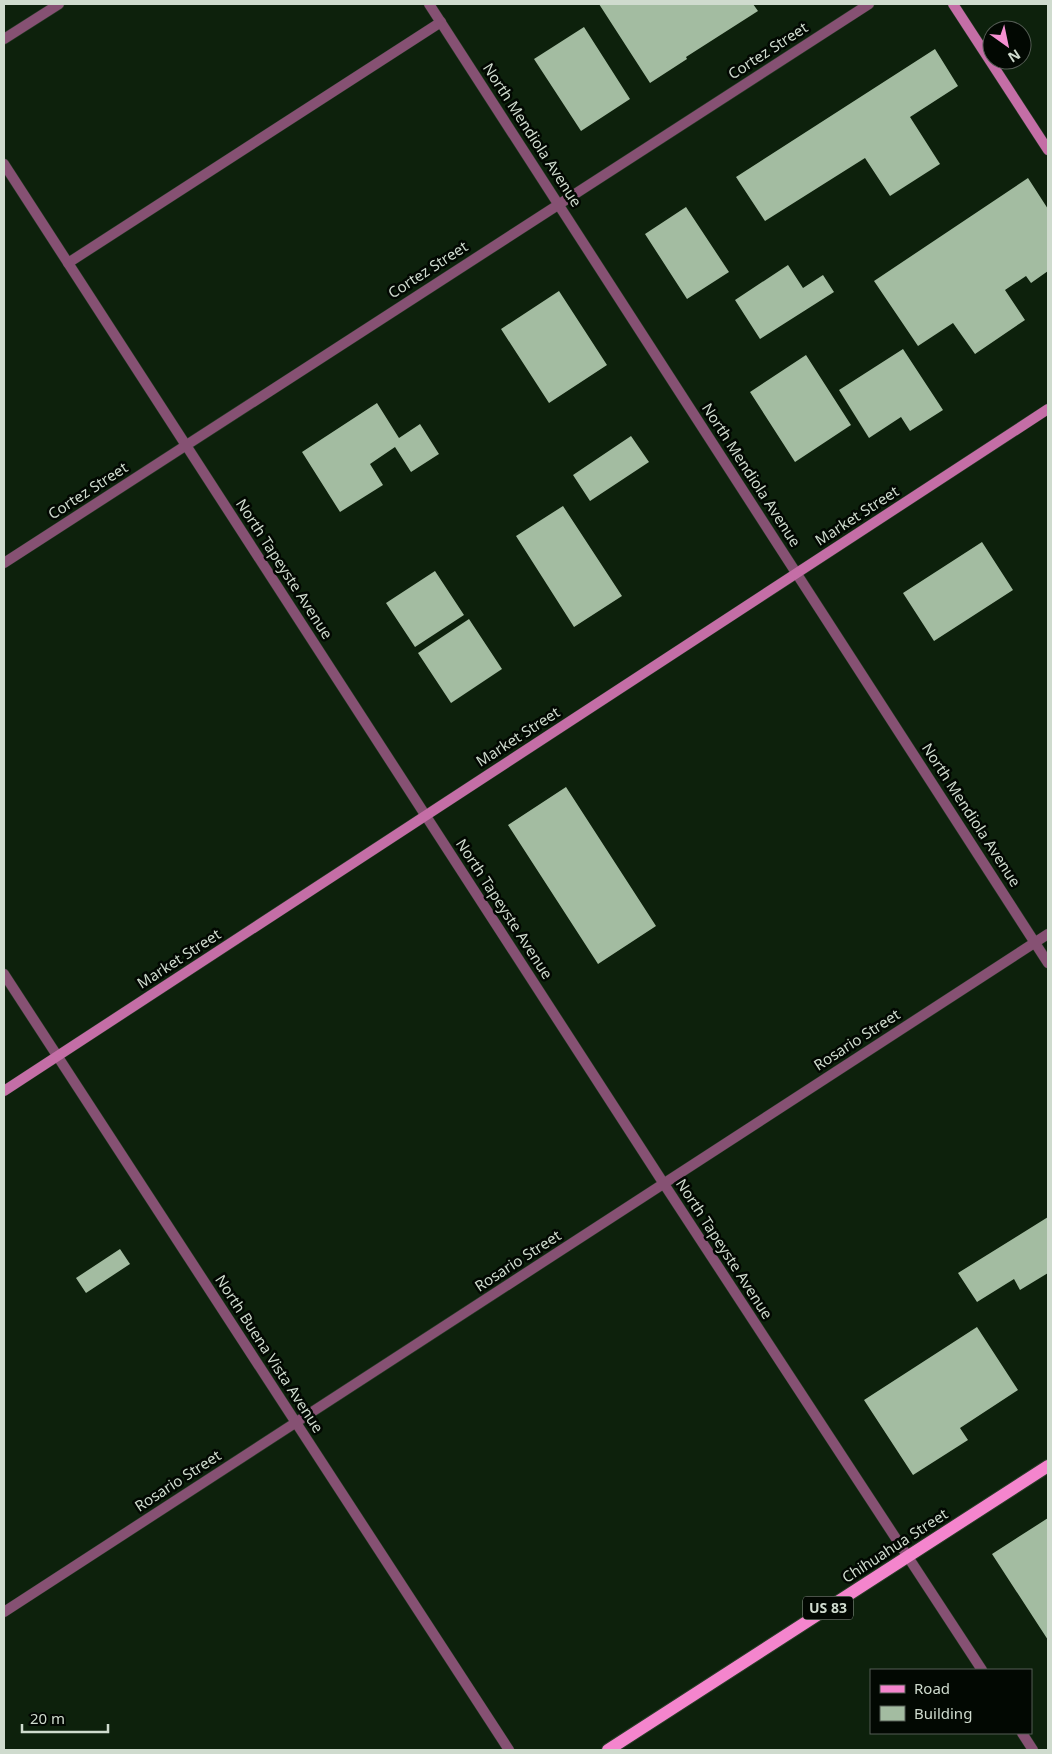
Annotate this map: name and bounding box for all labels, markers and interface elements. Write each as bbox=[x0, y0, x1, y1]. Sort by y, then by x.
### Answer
street label: Cortez Street bbox=[724, 17, 812, 83]
north arrow bbox=[982, 20, 1032, 70]
text: N bbox=[1004, 45, 1024, 67]
street label: North Mendiola Avenue bbox=[479, 59, 587, 210]
street label: Cortez Street bbox=[384, 236, 472, 302]
street label: North Mendiola Avenue bbox=[698, 399, 806, 550]
street label: Cortez Street bbox=[44, 457, 132, 523]
street label: Market Street bbox=[811, 480, 903, 550]
street label: North Tapeyste Avenue bbox=[232, 494, 338, 642]
street label: Market Street bbox=[472, 701, 564, 771]
street label: North Mendiola Avenue bbox=[918, 739, 1026, 890]
street label: North Tapeyste Avenue bbox=[452, 834, 558, 982]
street label: Market Street bbox=[133, 923, 225, 993]
street label: Rosario Street bbox=[810, 1004, 904, 1074]
street label: North Tapeyste Avenue bbox=[672, 1174, 778, 1322]
street label: Rosario Street bbox=[471, 1225, 565, 1295]
street label: North Buena Vista Avenue bbox=[211, 1271, 329, 1436]
street label: Rosario Street bbox=[131, 1445, 225, 1515]
street label: Chihuahua Street bbox=[838, 1503, 952, 1587]
road number: US 83 bbox=[803, 1596, 853, 1620]
legend bbox=[870, 1669, 1032, 1734]
text: Road bbox=[914, 1678, 950, 1698]
scale bar bbox=[22, 1702, 109, 1734]
text: Building bbox=[914, 1703, 972, 1723]
text: 20 m bbox=[30, 1708, 65, 1728]

